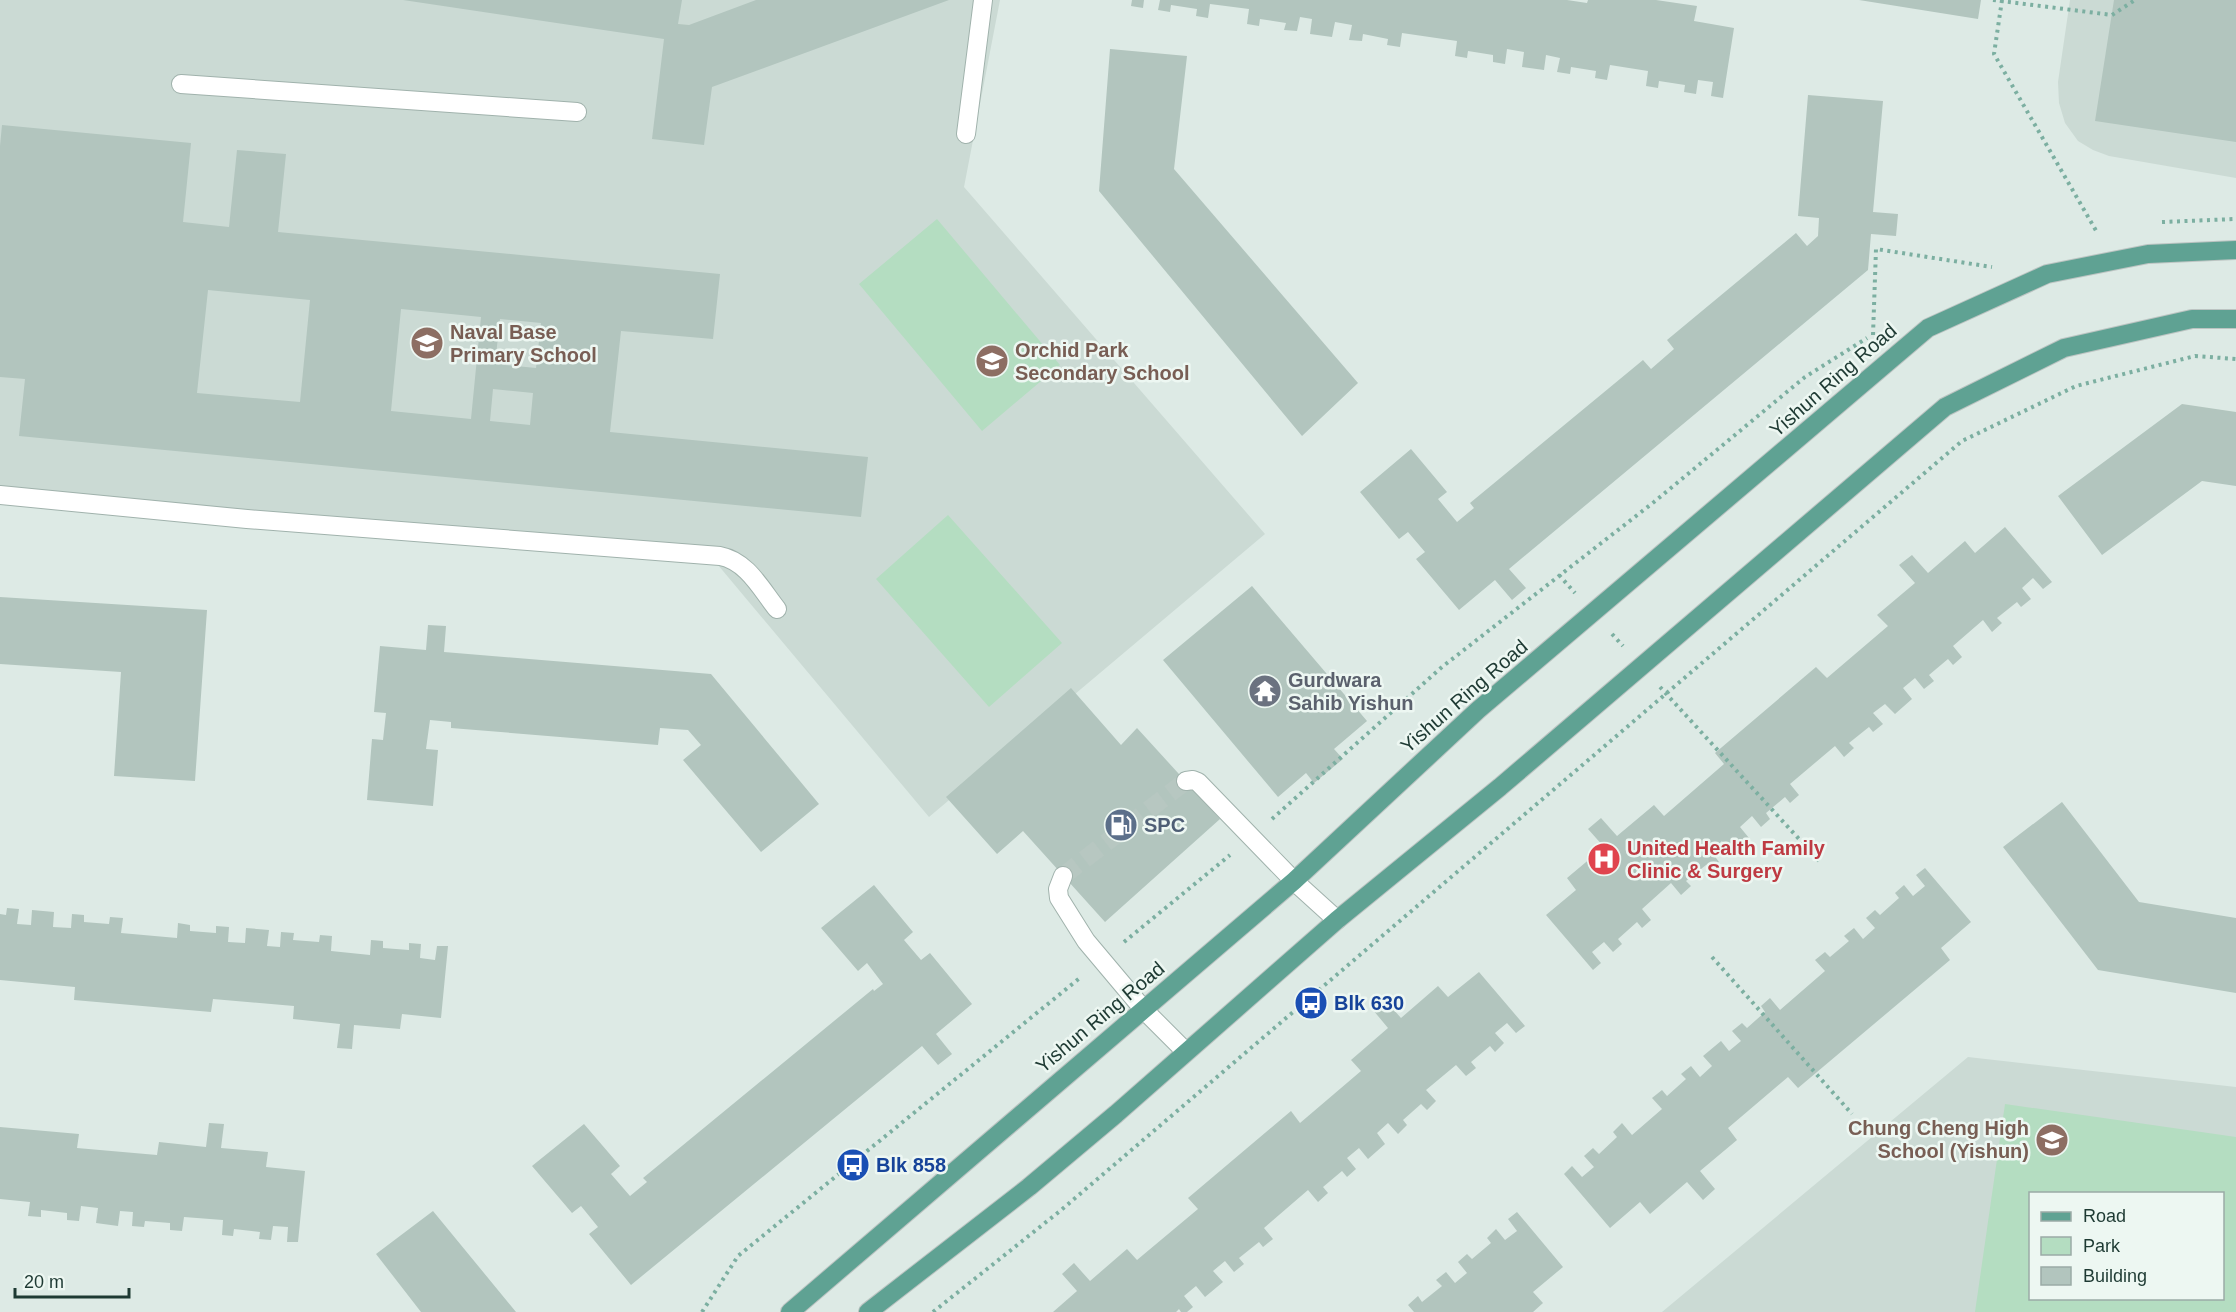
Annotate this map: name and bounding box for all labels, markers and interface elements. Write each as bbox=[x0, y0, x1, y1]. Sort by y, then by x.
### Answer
street label: Yishun Ring Road bbox=[1765, 319, 1901, 441]
place label: Naval Base Primary School bbox=[450, 321, 597, 366]
school or university icon: Naval Base Primary School bbox=[409, 325, 445, 361]
place label: Orchid Park Secondary School bbox=[1015, 339, 1190, 384]
school or university icon: Orchid Park Secondary School bbox=[974, 343, 1010, 379]
street label: Yishun Ring Road bbox=[1396, 635, 1532, 757]
place label: Gurdwara Sahib Yishun bbox=[1288, 669, 1414, 714]
temple icon: Gurdwara Sahib Yishun bbox=[1247, 673, 1283, 709]
fuel station icon: SPC bbox=[1103, 807, 1139, 843]
place label: SPC bbox=[1144, 814, 1185, 836]
place label: United Health Family Clinic & Surgery bbox=[1627, 837, 1826, 882]
hospital icon: United Health Family Clinic & Surgery bbox=[1586, 841, 1622, 877]
street label: Yishun Ring Road bbox=[1031, 957, 1169, 1077]
bus stop icon: Blk 630 bbox=[1293, 985, 1329, 1021]
place label: Blk 630 bbox=[1334, 992, 1404, 1014]
place label: Chung Cheng High School (Yishun) bbox=[1848, 1117, 2029, 1162]
school or university icon: Chung Cheng High School (Yishun) bbox=[2034, 1122, 2070, 1158]
bus stop icon: Blk 858 bbox=[835, 1147, 871, 1183]
place label: Blk 858 bbox=[876, 1154, 946, 1176]
legend bbox=[2029, 1192, 2224, 1300]
text: Road bbox=[2083, 1206, 2126, 1226]
text: Park bbox=[2083, 1236, 2121, 1256]
scale bar bbox=[15, 1261, 129, 1299]
text: Building bbox=[2083, 1266, 2147, 1286]
text: 20 m bbox=[24, 1272, 64, 1292]

